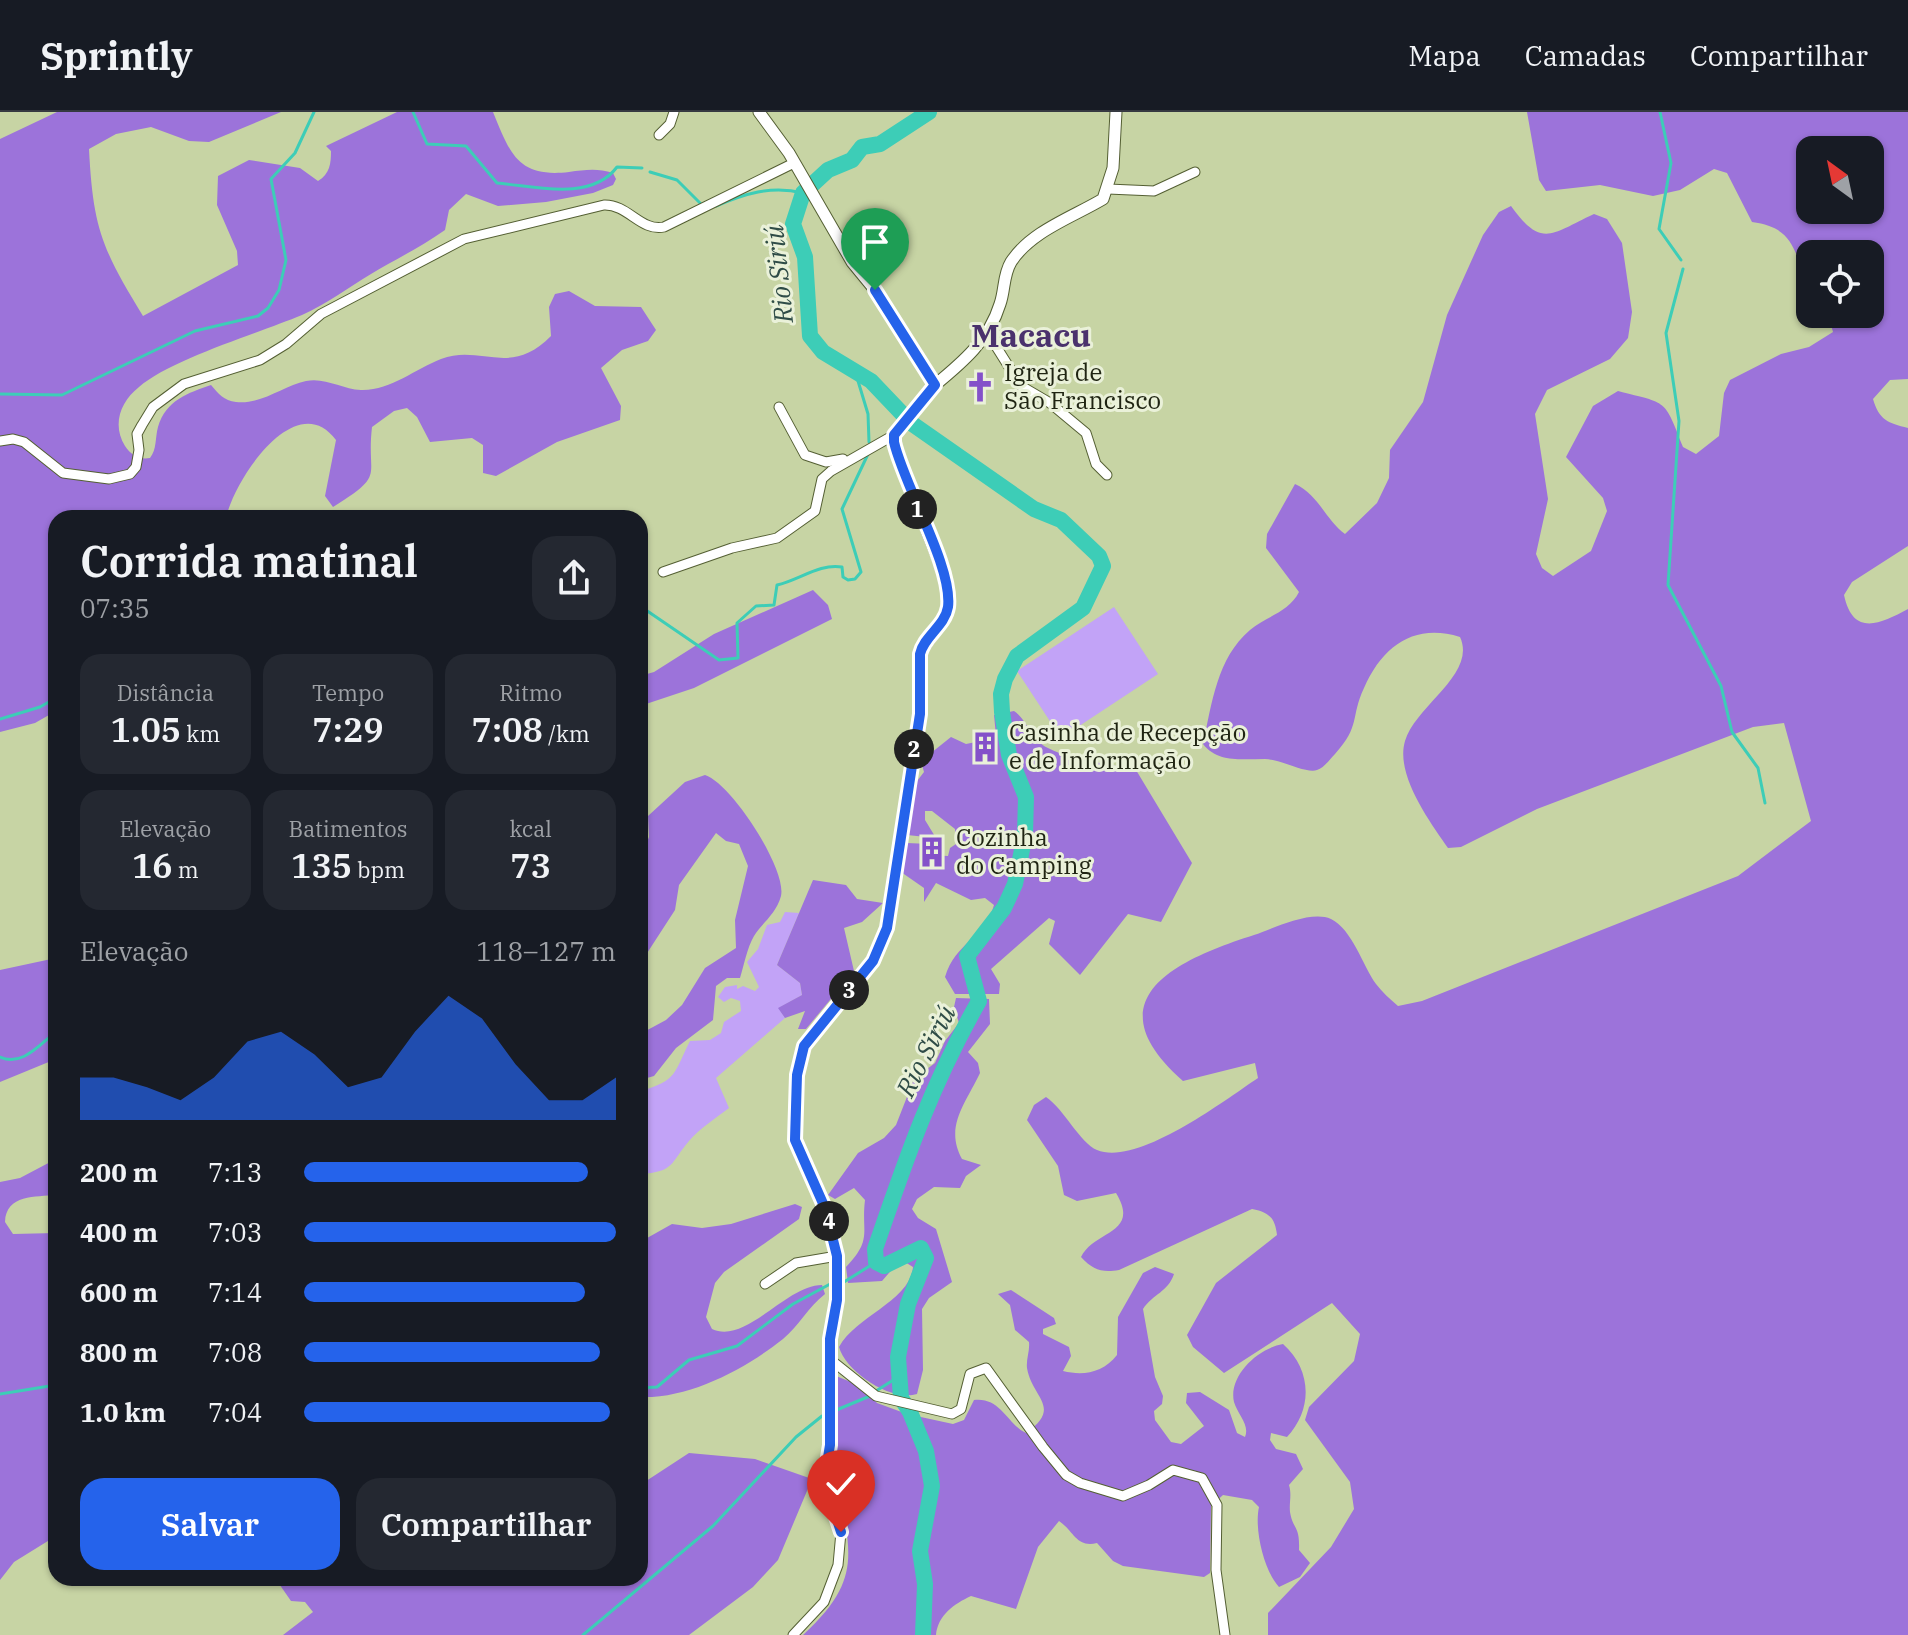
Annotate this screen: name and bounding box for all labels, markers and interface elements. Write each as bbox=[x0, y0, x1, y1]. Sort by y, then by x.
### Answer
text: Sprintly bbox=[40, 31, 193, 80]
text: Mapa bbox=[1408, 37, 1481, 74]
text: Camadas bbox=[1525, 37, 1646, 74]
text: Compartilhar bbox=[1690, 37, 1868, 74]
north arrow bbox=[1796, 136, 1884, 224]
map controls bbox=[1796, 136, 1884, 328]
pin bbox=[841, 208, 909, 290]
icon: arrive bbox=[853, 220, 897, 264]
water label: Rio Siriú bbox=[756, 223, 800, 326]
button: locate bbox=[1796, 240, 1884, 328]
district label: Macacu bbox=[971, 314, 1091, 356]
place label: Igreja de São Francisco bbox=[1004, 356, 1161, 416]
church icon: Igreja de São Francisco bbox=[963, 370, 997, 404]
pin: 1 bbox=[897, 489, 937, 529]
text: 1 bbox=[910, 494, 924, 523]
text: Corrida matinal bbox=[80, 532, 418, 589]
button: share bbox=[532, 536, 616, 620]
text: 07:35 bbox=[80, 591, 150, 625]
text: Distância bbox=[117, 678, 214, 707]
text: Tempo bbox=[312, 678, 384, 707]
text: Ritmo bbox=[499, 678, 562, 707]
text: 1.05 bbox=[111, 707, 181, 751]
text: 7:29 bbox=[312, 707, 384, 751]
text: 7:08 bbox=[472, 707, 543, 751]
place label: Casinha de Recepção e de Informação bbox=[1009, 716, 1246, 776]
text: km bbox=[181, 719, 220, 748]
text: /km bbox=[543, 719, 590, 748]
pin: 2 bbox=[894, 729, 934, 769]
building icon: Casinha de Recepção e de Informação bbox=[968, 730, 1002, 764]
text: 2 bbox=[907, 734, 921, 763]
text: Elevação bbox=[119, 814, 211, 843]
text: Batimentos bbox=[289, 814, 407, 843]
text: kcal bbox=[509, 814, 552, 843]
place label: Cozinha do Camping bbox=[956, 821, 1092, 881]
building icon: Cozinha do Camping bbox=[915, 835, 949, 869]
text: 16 bbox=[132, 843, 173, 887]
text: 135 bbox=[291, 843, 352, 887]
text: 73 bbox=[510, 843, 551, 887]
text: m bbox=[173, 855, 199, 884]
text: bpm bbox=[352, 855, 405, 884]
text: Elevação bbox=[80, 934, 188, 968]
text: 118–127 m bbox=[476, 934, 616, 968]
pin: 3 bbox=[829, 970, 869, 1010]
text: 3 bbox=[842, 975, 856, 1004]
water label: Rio Siriú bbox=[887, 999, 963, 1103]
text: 200 m bbox=[80, 1155, 158, 1189]
text: 7:13 bbox=[208, 1155, 262, 1189]
pin: 4 bbox=[809, 1201, 849, 1241]
text: 4 bbox=[822, 1206, 836, 1235]
text: 400 m bbox=[80, 1215, 158, 1249]
text: 7:03 bbox=[208, 1215, 262, 1249]
text: 600 m bbox=[80, 1275, 158, 1309]
text: 7:14 bbox=[208, 1275, 262, 1309]
text: 800 m bbox=[80, 1335, 158, 1369]
text: 7:08 bbox=[208, 1335, 262, 1369]
text: 1.0 km bbox=[80, 1395, 166, 1429]
text: 7:04 bbox=[208, 1395, 262, 1429]
pin bbox=[807, 1450, 875, 1532]
icon: check bbox=[819, 1462, 863, 1506]
button: Salvar bbox=[80, 1478, 340, 1570]
button: Compartilhar bbox=[356, 1478, 616, 1570]

